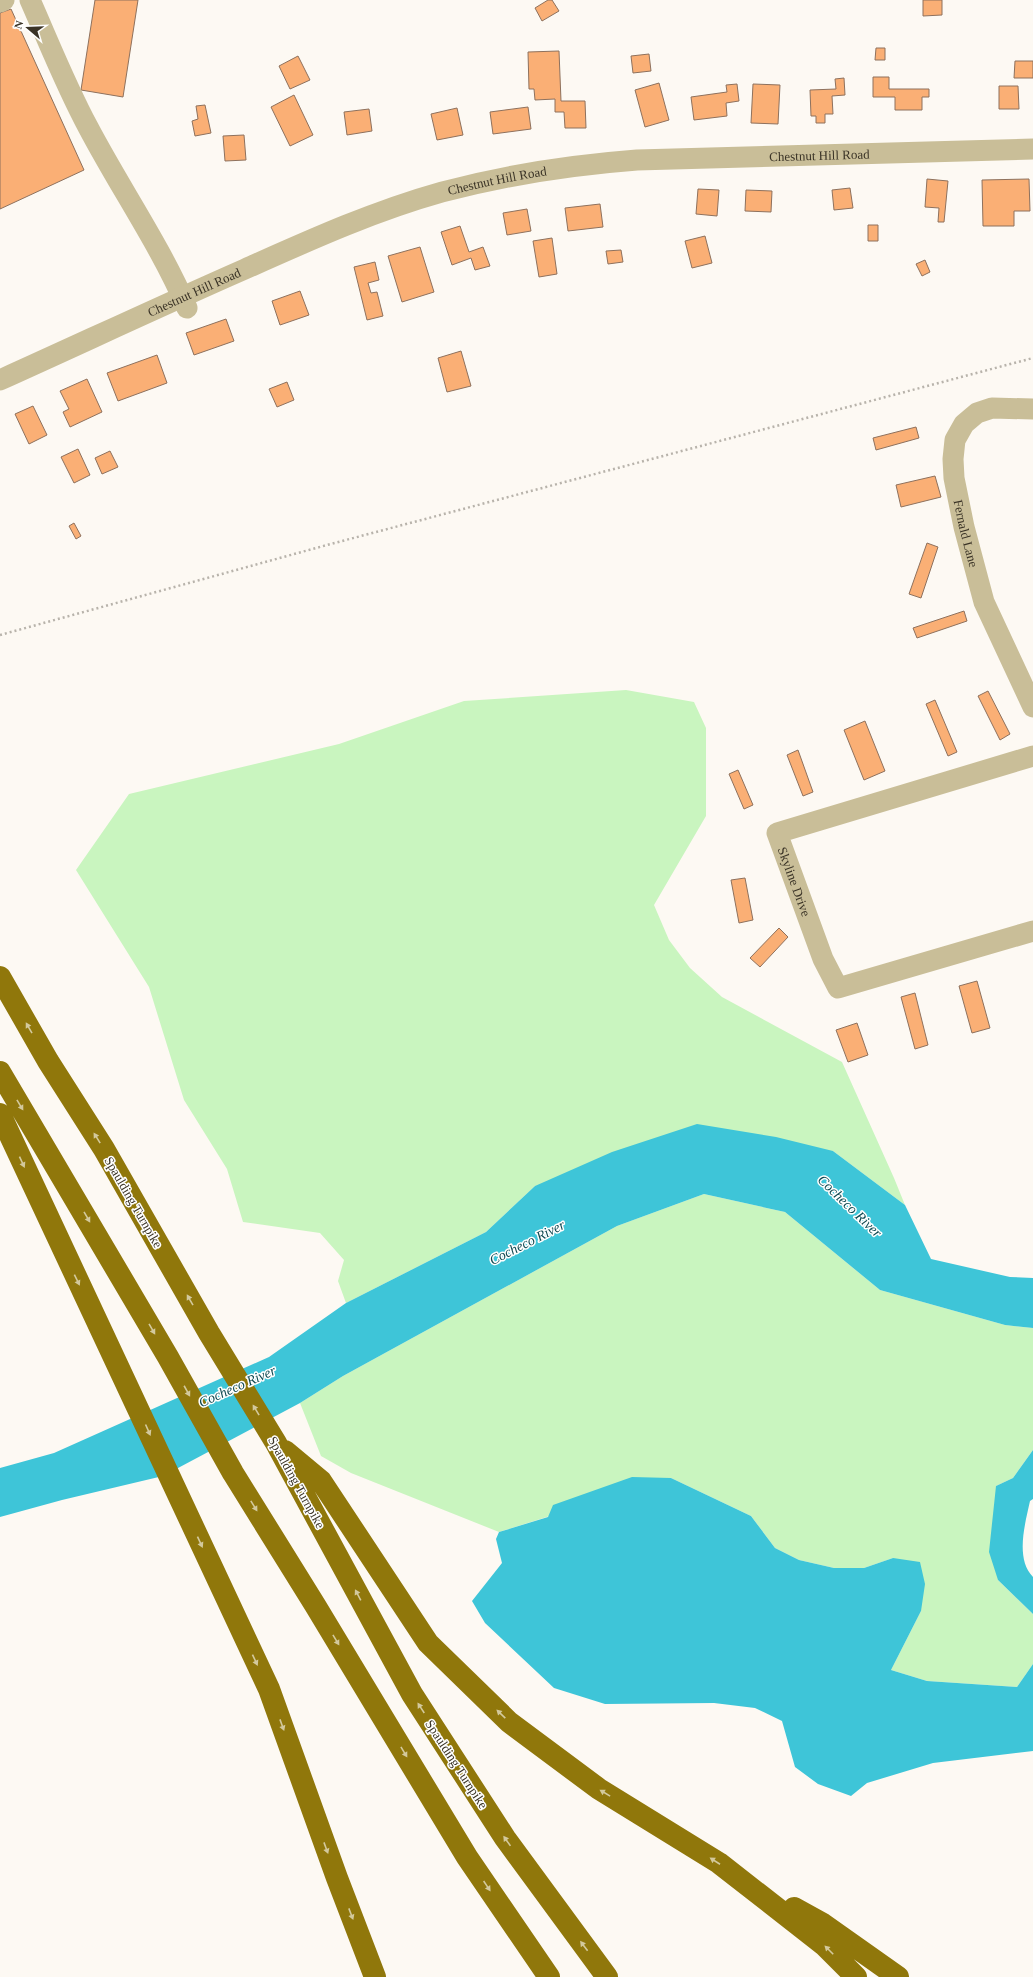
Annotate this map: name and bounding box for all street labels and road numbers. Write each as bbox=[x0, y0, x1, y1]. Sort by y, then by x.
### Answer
street label: Chestnut Hill Road bbox=[769, 147, 870, 164]
street label: Chestnut Hill Road bbox=[446, 163, 548, 198]
street label: Chestnut Hill Road bbox=[145, 265, 243, 320]
street label: Fernald Lane bbox=[951, 498, 981, 569]
street label: Skyline Drive bbox=[775, 845, 814, 919]
street label: Spaulding Turnpike bbox=[101, 1154, 166, 1251]
street label: Spaulding Turnpike bbox=[265, 1434, 328, 1531]
street label: Spaulding Turnpike bbox=[422, 1717, 491, 1812]

